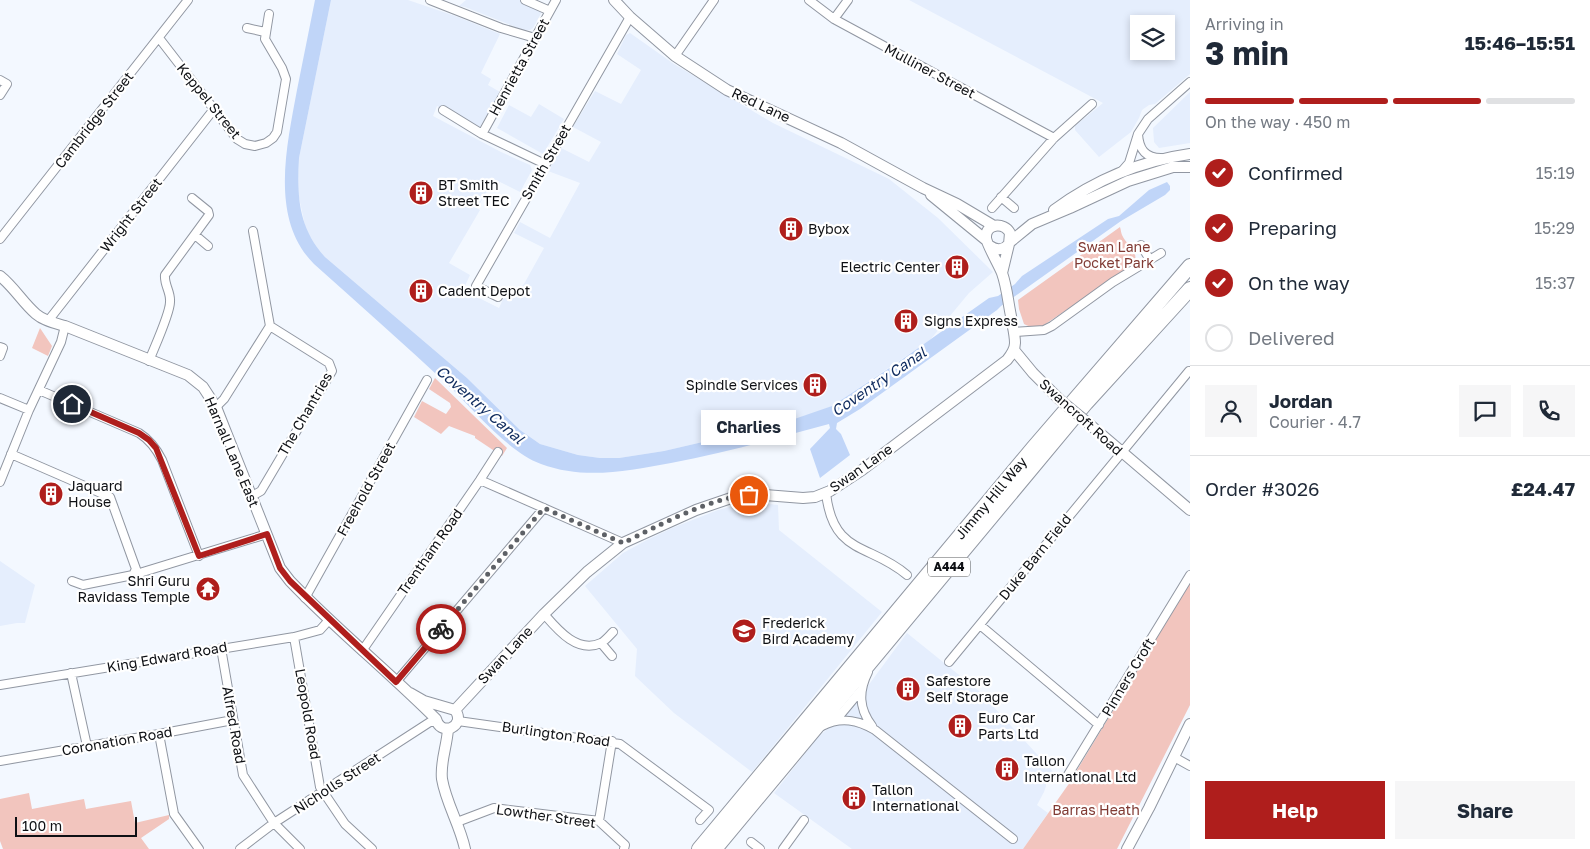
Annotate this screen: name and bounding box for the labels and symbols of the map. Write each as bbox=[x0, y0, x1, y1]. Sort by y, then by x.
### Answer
street label: Henrietta Street bbox=[485, 15, 552, 118]
street label: Mulliner Street bbox=[882, 39, 979, 102]
street label: Keppel Street bbox=[174, 59, 245, 142]
street label: Cambridge Street bbox=[51, 68, 137, 171]
street label: Red Lane bbox=[729, 84, 793, 125]
street label: Smith Street bbox=[517, 121, 574, 202]
street label: Wright Street bbox=[96, 174, 165, 255]
place label: BT Smith Street TEC bbox=[438, 176, 510, 209]
building icon: BT Smith Street TEC bbox=[408, 180, 434, 206]
building icon: Bybox bbox=[778, 216, 804, 242]
place label: Bybox bbox=[808, 220, 850, 237]
park label: Swan Lane Pocket Park bbox=[1074, 238, 1154, 271]
building icon: Electric Center bbox=[944, 254, 970, 280]
place label: Electric Center bbox=[840, 258, 941, 275]
building icon: Cadent Depot bbox=[408, 278, 434, 304]
place label: Cadent Depot bbox=[438, 282, 530, 299]
building icon: Signs Express bbox=[893, 308, 919, 334]
place label: Signs Express bbox=[924, 312, 1018, 329]
water label: Coventry Canal bbox=[828, 342, 931, 420]
water label: Coventry Canal bbox=[432, 361, 529, 449]
street label: The Chantries bbox=[274, 369, 335, 459]
building icon: Spindle Services bbox=[802, 372, 828, 398]
street label: Swancroft Road bbox=[1036, 375, 1127, 458]
place label: Spindle Services bbox=[686, 376, 798, 393]
pin bbox=[51, 383, 93, 425]
street label: Harnall Lane East bbox=[201, 394, 263, 510]
callout: Charlies bbox=[702, 410, 796, 445]
street label: Freehold Street bbox=[333, 439, 398, 539]
street label: Swan Lane bbox=[826, 440, 895, 495]
street label: Jimmy Hill Way bbox=[951, 453, 1030, 542]
pin bbox=[728, 474, 770, 516]
place label: Jaquard House bbox=[68, 477, 123, 510]
building icon: Jaquard House bbox=[38, 481, 64, 507]
street label: Trentham Road bbox=[393, 505, 466, 598]
street label: Duke Barn Field bbox=[995, 510, 1074, 603]
road number: A444 bbox=[928, 558, 970, 576]
place label: Shri Guru Ravidass Temple bbox=[78, 572, 190, 605]
temple icon: Shri Guru Ravidass Temple bbox=[195, 576, 221, 602]
courier bbox=[416, 604, 466, 654]
place label: Frederick Bird Academy bbox=[762, 614, 854, 647]
school or university icon: Frederick Bird Academy bbox=[731, 618, 757, 644]
street label: Swan Lane bbox=[474, 622, 536, 687]
street label: Pinners Croft bbox=[1097, 634, 1158, 719]
street label: King Edward Road bbox=[105, 638, 228, 675]
street label: Leopold Road bbox=[292, 667, 325, 761]
place label: Safestore Self Storage bbox=[926, 672, 1009, 705]
building icon: Safestore Self Storage bbox=[895, 676, 921, 702]
street label: Alfred Road bbox=[219, 685, 250, 765]
place label: Euro Car Parts Ltd bbox=[978, 709, 1039, 742]
building icon: Euro Car Parts Ltd bbox=[947, 713, 973, 739]
street label: Burlington Road bbox=[501, 717, 611, 750]
street label: Coronation Road bbox=[60, 722, 174, 759]
street label: Nicholls Street bbox=[290, 748, 383, 817]
place label: Tallon International Ltd bbox=[1024, 752, 1136, 785]
building icon: Tallon International Ltd bbox=[994, 756, 1020, 782]
place label: Tallon International bbox=[872, 781, 959, 814]
building icon: Tallon International bbox=[841, 785, 867, 811]
street label: Lowther Street bbox=[495, 800, 597, 831]
park label: Barras Heath bbox=[1052, 801, 1140, 818]
scale bar bbox=[15, 814, 138, 837]

